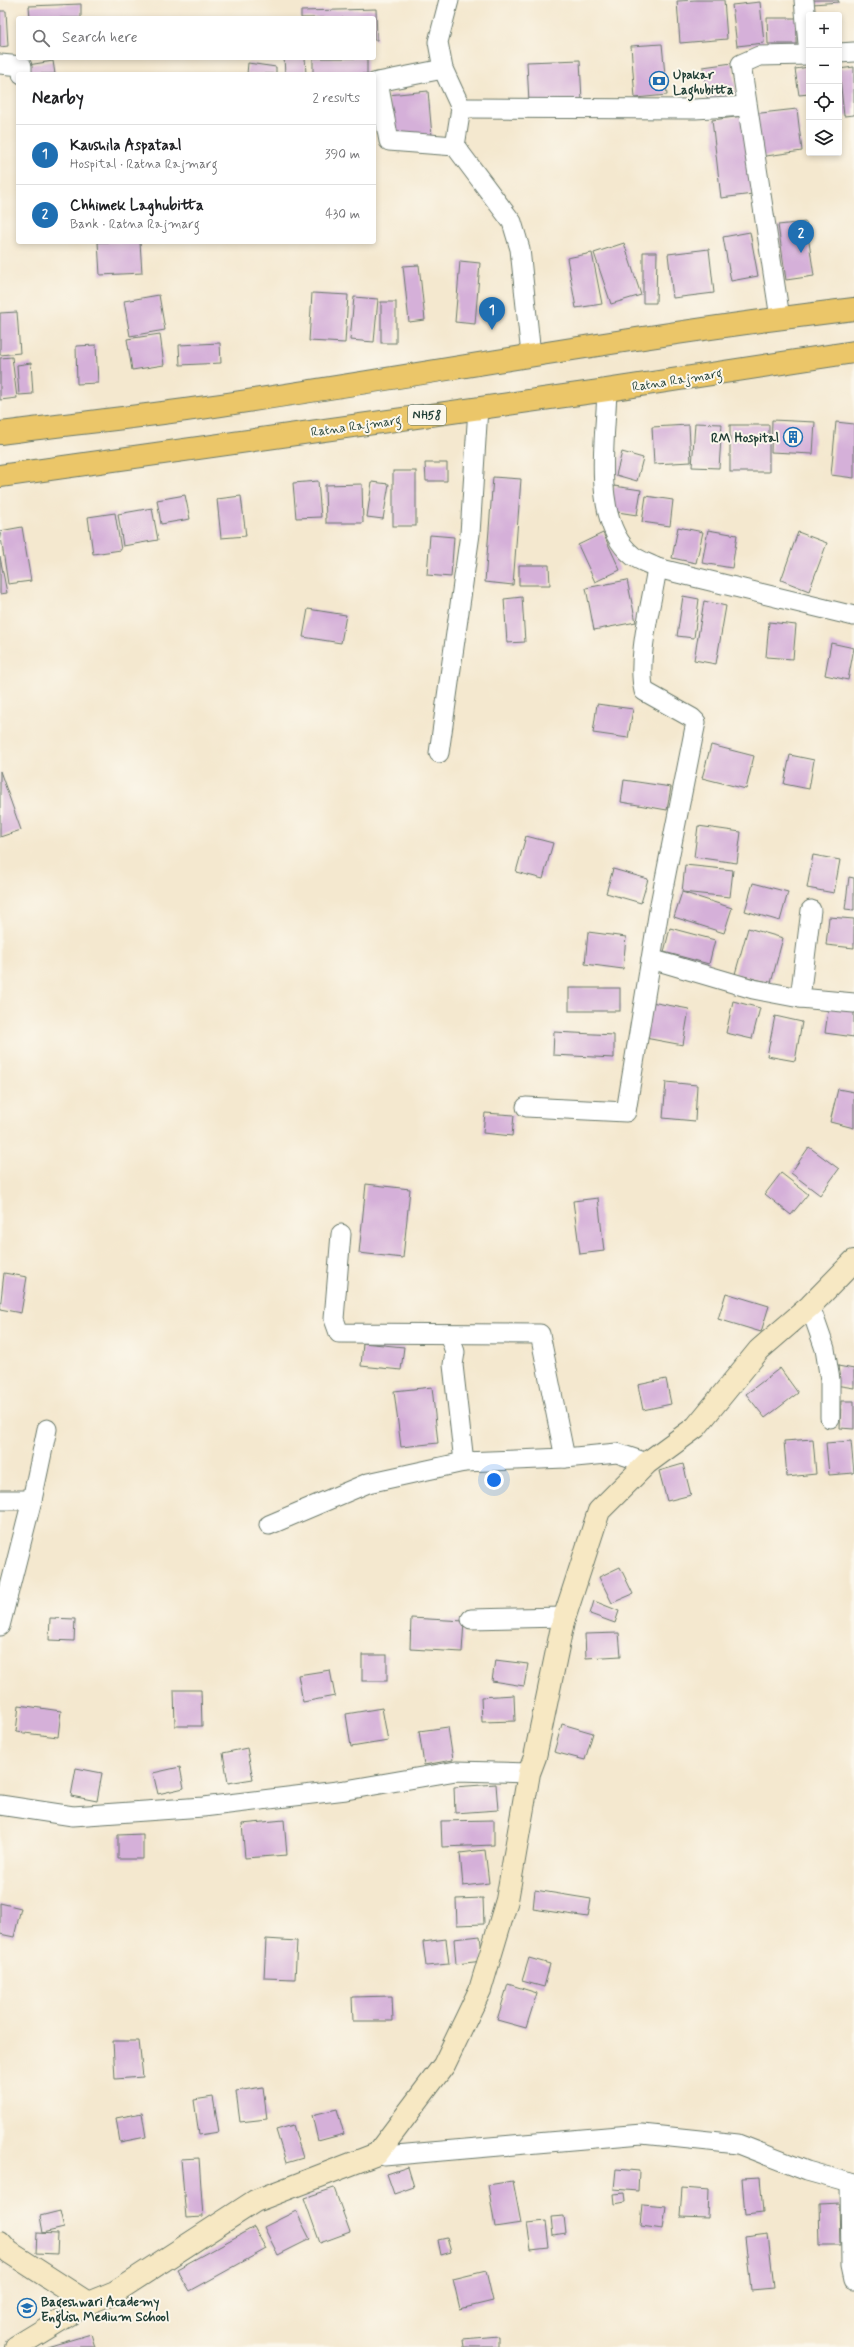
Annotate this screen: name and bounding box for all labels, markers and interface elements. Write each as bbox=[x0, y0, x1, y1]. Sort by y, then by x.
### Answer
map controls bbox=[806, 12, 842, 156]
button: + bbox=[806, 12, 842, 48]
search box bbox=[16, 16, 376, 60]
icon: search bbox=[30, 27, 52, 49]
text: Search here bbox=[62, 28, 138, 48]
button: − bbox=[806, 48, 842, 84]
place label: Upakar Laghubitta bbox=[673, 67, 734, 102]
bank icon: Upakar Laghubitta bbox=[648, 70, 670, 92]
button: locate bbox=[806, 84, 842, 120]
text: Nearby bbox=[32, 87, 84, 109]
text: 2 results bbox=[313, 90, 360, 107]
button: layers bbox=[806, 120, 842, 156]
text: Kaushila Aspataal bbox=[70, 136, 182, 156]
text: 1 bbox=[42, 146, 48, 163]
text: 390 m bbox=[325, 146, 360, 163]
text: Hospital · Ratna Rajmarg bbox=[70, 156, 218, 173]
text: Chhimek Laghubitta bbox=[70, 196, 204, 216]
text: 2 bbox=[42, 206, 48, 223]
text: 430 m bbox=[325, 206, 360, 223]
text: Bank · Ratna Rajmarg bbox=[70, 216, 200, 233]
pin: 2 bbox=[788, 220, 814, 253]
pin: 1 bbox=[479, 297, 505, 330]
street label: Ratna Rajmarg bbox=[631, 365, 724, 398]
road number: NH58 bbox=[408, 405, 446, 425]
street label: Ratna Rajmarg bbox=[310, 412, 403, 443]
building icon: RM Hospital bbox=[782, 426, 804, 448]
place label: RM Hospital bbox=[711, 430, 779, 447]
your location bbox=[484, 1470, 504, 1490]
place label: Bageshwari Academy English Medium School bbox=[41, 2294, 169, 2329]
school or university icon: Bageshwari Academy English Medium School bbox=[16, 2297, 38, 2319]

